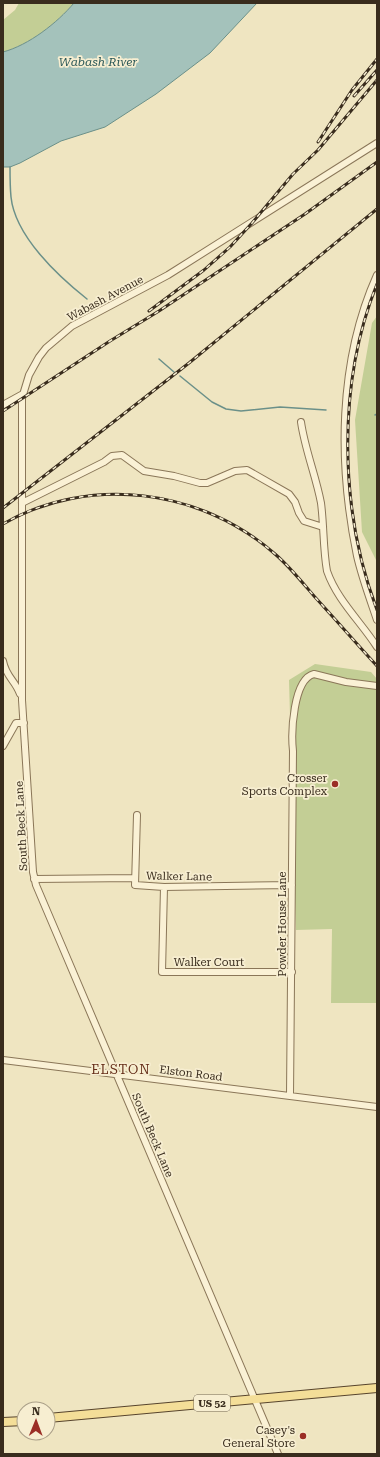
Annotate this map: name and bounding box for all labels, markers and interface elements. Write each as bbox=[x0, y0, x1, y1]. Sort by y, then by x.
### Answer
water label: Wabash River bbox=[59, 55, 137, 69]
street label: Wabash Avenue bbox=[65, 273, 145, 324]
place label: Crosser Sports Complex bbox=[242, 772, 328, 798]
marker: Crosser Sports Complex bbox=[330, 779, 340, 789]
street label: South Beck Lane bbox=[13, 781, 30, 871]
street label: Walker Lane bbox=[146, 869, 212, 884]
street label: Powder House Lane bbox=[276, 871, 289, 977]
street label: Walker Court bbox=[174, 956, 244, 969]
district label: ELSTON bbox=[91, 1062, 151, 1077]
street label: Elston Road bbox=[159, 1063, 223, 1084]
street label: South Beck Lane bbox=[129, 1091, 176, 1179]
road number: US 52 bbox=[194, 1395, 230, 1411]
north arrow bbox=[16, 1401, 56, 1441]
text: N bbox=[32, 1405, 41, 1418]
place label: Casey's General Store bbox=[222, 1424, 295, 1450]
marker: Casey's General Store bbox=[298, 1431, 308, 1441]

